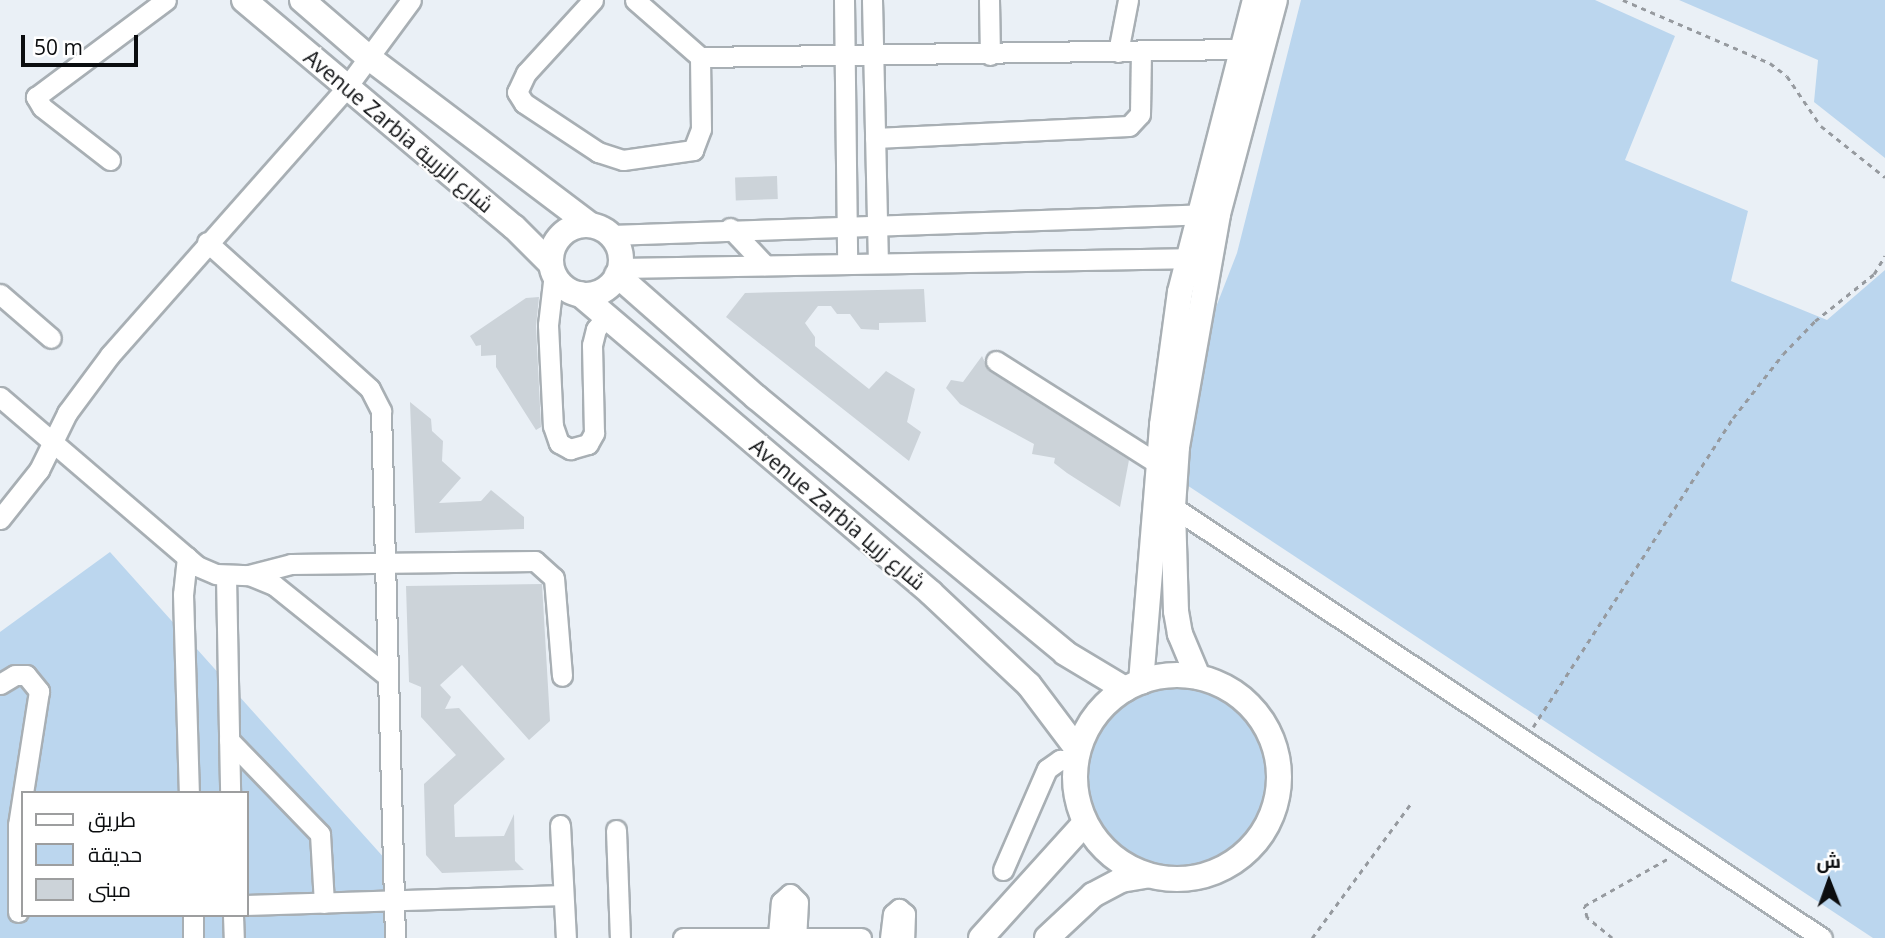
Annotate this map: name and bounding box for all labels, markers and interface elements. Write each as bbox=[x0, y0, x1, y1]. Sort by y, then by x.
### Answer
scale bar bbox=[24, 21, 142, 65]
text: 50 m bbox=[34, 33, 83, 61]
street label: Avenue Zarbia شارع الزربية bbox=[299, 44, 499, 218]
street label: Avenue Zarbia شارع زربيا bbox=[745, 433, 931, 595]
legend bbox=[21, 791, 248, 917]
text: طريق bbox=[88, 805, 136, 833]
text: حديقة bbox=[88, 840, 142, 868]
north arrow bbox=[1794, 847, 1864, 917]
text: ش bbox=[1816, 848, 1841, 874]
text: مبنى bbox=[88, 875, 131, 903]

